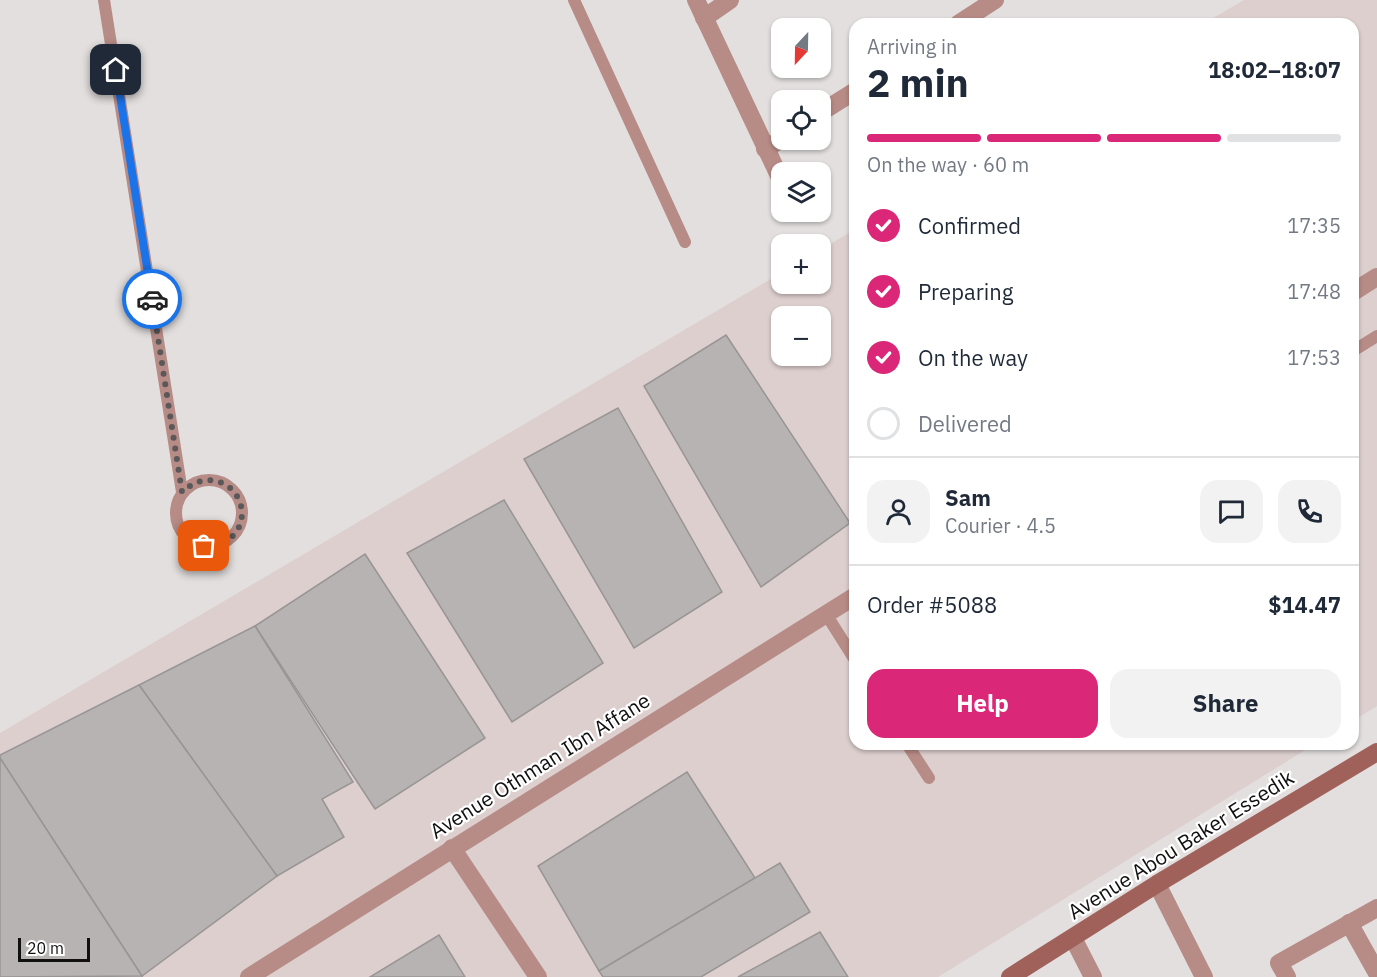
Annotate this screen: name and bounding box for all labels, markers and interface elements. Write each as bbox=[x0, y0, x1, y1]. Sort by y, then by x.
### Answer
north arrow bbox=[771, 18, 831, 78]
map controls bbox=[771, 18, 831, 366]
text: Arriving in bbox=[867, 33, 957, 60]
pin bbox=[90, 44, 141, 95]
icon: home bbox=[99, 53, 132, 86]
text: 18:02–18:07 bbox=[1208, 55, 1341, 84]
text: 2 min bbox=[867, 57, 969, 108]
button: locate bbox=[771, 90, 831, 150]
text: On the way · 60 m bbox=[867, 151, 1029, 178]
button: layers bbox=[771, 162, 831, 222]
icon: check bbox=[867, 209, 900, 242]
text: Confirmed bbox=[918, 211, 1021, 240]
text: 17:35 bbox=[1287, 212, 1341, 239]
button: + bbox=[771, 234, 831, 294]
courier bbox=[122, 269, 182, 329]
icon: check bbox=[867, 275, 900, 308]
text: Preparing bbox=[918, 277, 1013, 306]
text: 17:48 bbox=[1287, 278, 1341, 305]
icon: car bbox=[136, 283, 169, 316]
button: − bbox=[771, 306, 831, 366]
icon: check bbox=[867, 341, 900, 374]
text: On the way bbox=[918, 343, 1028, 372]
text: 17:53 bbox=[1287, 344, 1341, 371]
text: Delivered bbox=[918, 409, 1012, 438]
button: person bbox=[867, 480, 930, 543]
button: chat bbox=[1200, 480, 1263, 543]
button: phone bbox=[1278, 480, 1341, 543]
text: Sam bbox=[945, 483, 991, 512]
text: Courier · 4.5 bbox=[945, 512, 1056, 539]
pin bbox=[178, 520, 229, 571]
icon: bag bbox=[187, 529, 220, 562]
text: Order #5088 bbox=[867, 590, 997, 619]
text: $14.47 bbox=[1268, 590, 1341, 619]
button: Help bbox=[867, 669, 1098, 738]
button: Share bbox=[1110, 669, 1341, 738]
street label: Avenue Othman Ibn Affane bbox=[424, 686, 655, 845]
street label: Avenue Abou Baker Essedik bbox=[1062, 763, 1299, 925]
scale bar bbox=[18, 935, 90, 962]
text: 20 m bbox=[27, 938, 64, 958]

